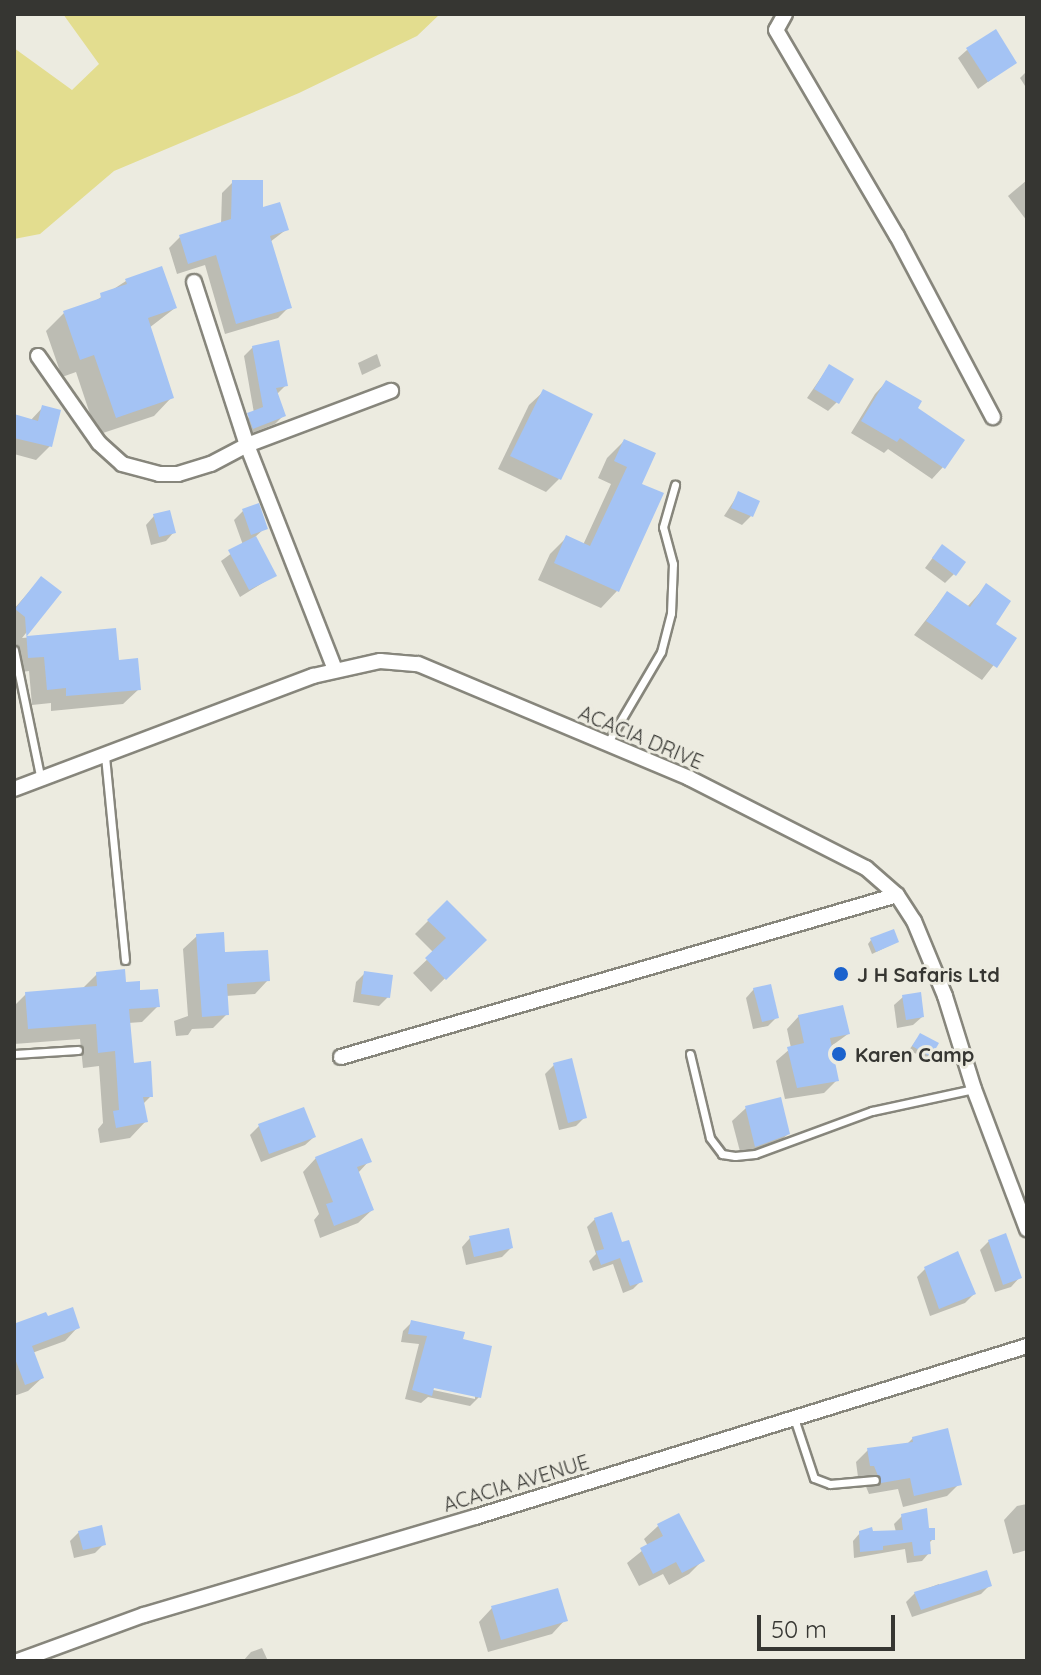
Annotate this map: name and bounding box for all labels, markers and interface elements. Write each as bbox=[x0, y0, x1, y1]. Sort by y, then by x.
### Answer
street label: ACACIA DRIVE bbox=[575, 700, 707, 774]
place label: J H Safaris Ltd bbox=[857, 962, 1000, 986]
marker: J H Safaris Ltd bbox=[832, 965, 850, 983]
place label: Karen Camp bbox=[855, 1042, 974, 1066]
marker: Karen Camp bbox=[830, 1045, 848, 1063]
street label: ACACIA AVENUE bbox=[440, 1449, 592, 1517]
scale bar bbox=[761, 1599, 899, 1649]
text: 50 m bbox=[771, 1614, 827, 1644]

